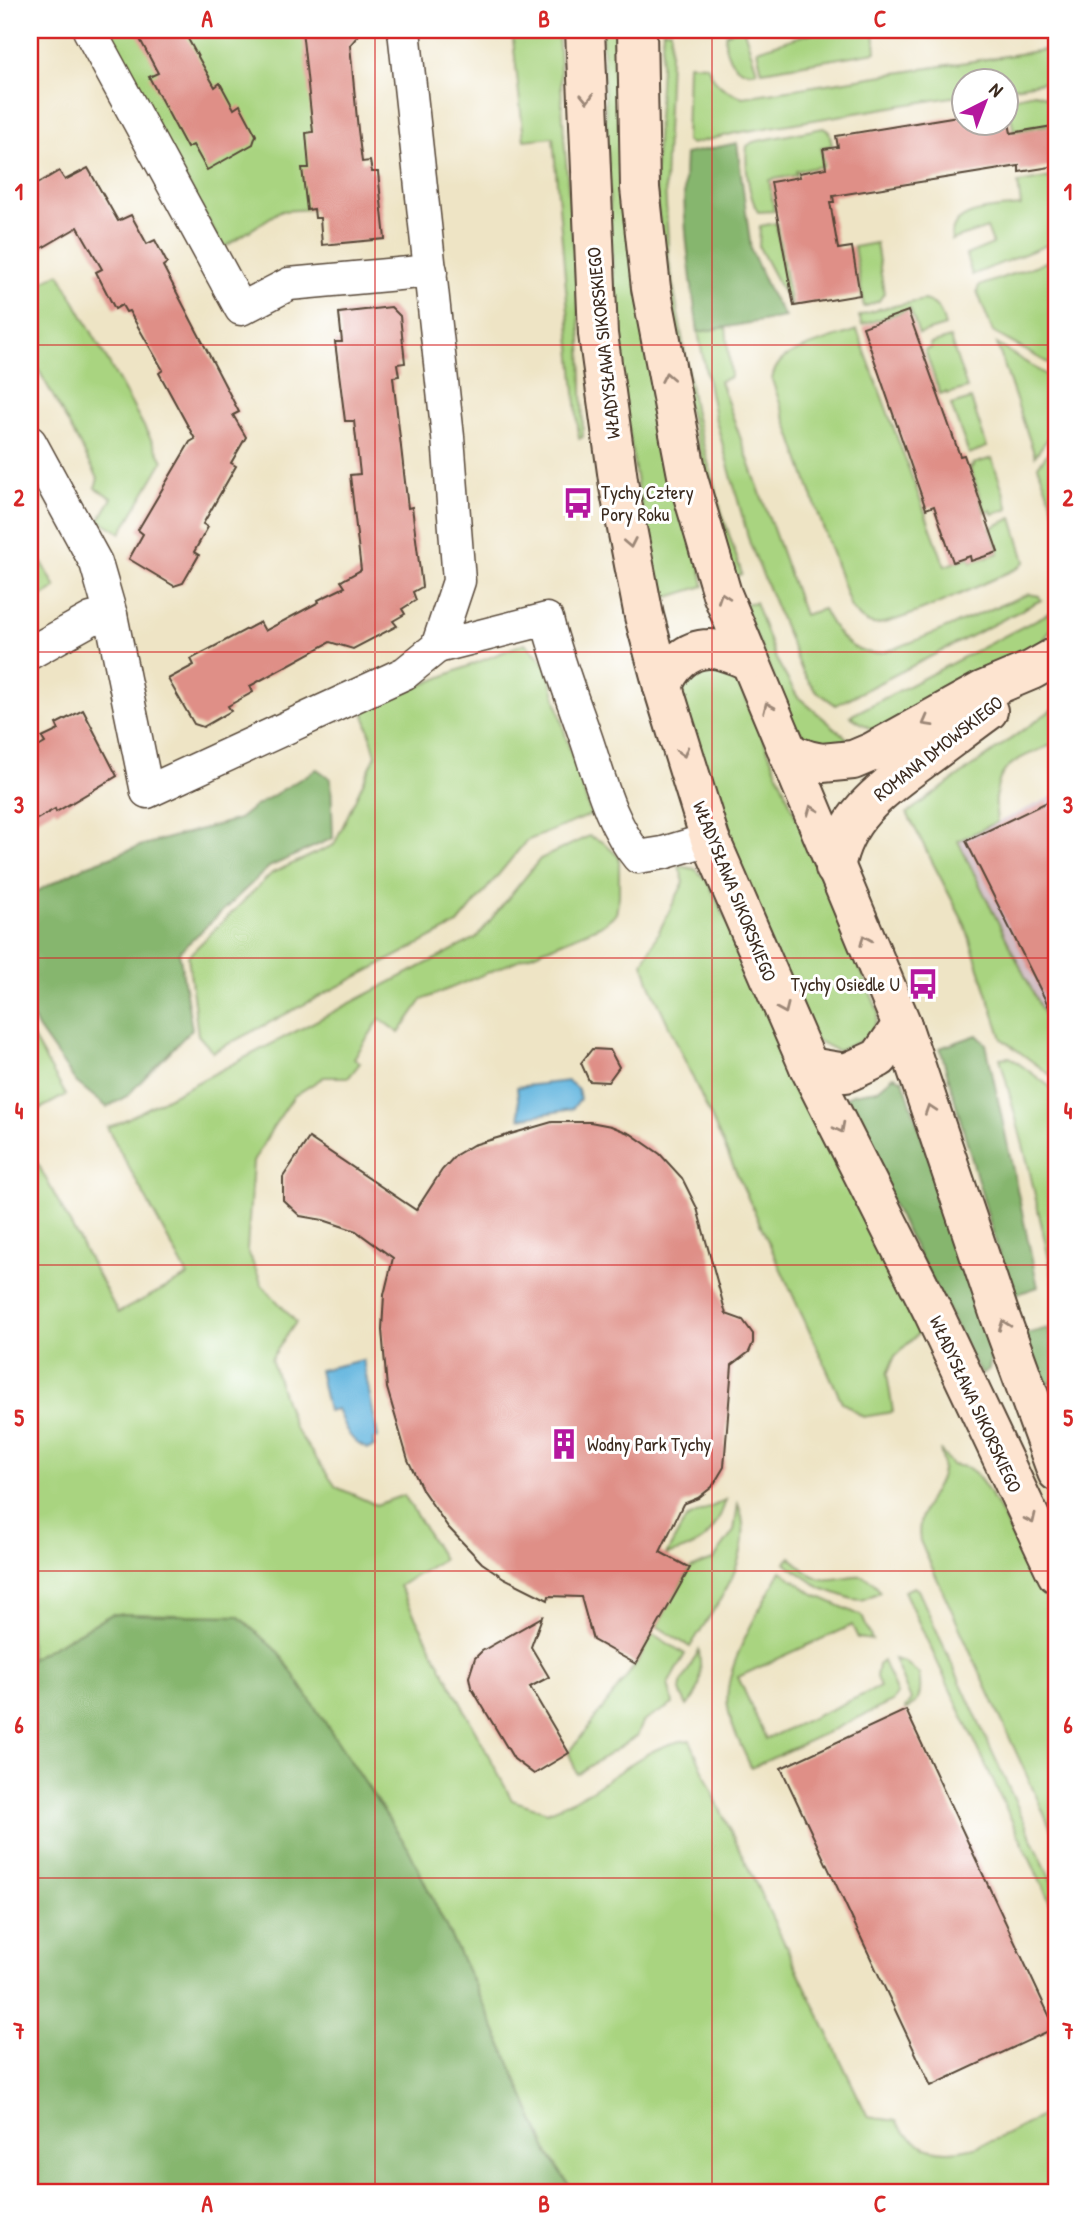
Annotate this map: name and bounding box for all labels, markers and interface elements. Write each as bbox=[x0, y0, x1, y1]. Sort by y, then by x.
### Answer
text: A bbox=[201, 3, 213, 34]
text: B bbox=[538, 3, 550, 34]
text: C bbox=[874, 3, 886, 34]
north arrow bbox=[950, 66, 1020, 136]
text: N bbox=[984, 76, 1009, 102]
one-way arrow bbox=[579, 93, 595, 104]
text: 1 bbox=[15, 176, 23, 207]
text: 1 bbox=[1064, 176, 1072, 207]
street label: WŁADYSŁAWA SIKORSKIEGO bbox=[580, 246, 626, 440]
one-way arrow bbox=[660, 371, 675, 383]
place label: Tychy Cztery Pory Roku bbox=[601, 479, 694, 527]
text: 2 bbox=[14, 482, 25, 513]
text: 2 bbox=[1063, 482, 1074, 513]
bus stop icon: Tychy Cztery Pory Roku bbox=[561, 486, 595, 520]
one-way arrow bbox=[621, 537, 636, 549]
one-way arrow bbox=[717, 591, 731, 603]
street label: ROMANA DMOWSKIEGO bbox=[868, 689, 1008, 807]
one-way arrow bbox=[762, 701, 776, 714]
one-way arrow bbox=[922, 714, 934, 727]
one-way arrow bbox=[674, 745, 689, 757]
text: 3 bbox=[14, 789, 24, 820]
text: 3 bbox=[1063, 789, 1073, 820]
street label: WŁADYSŁAWA SIKORSKIEGO bbox=[687, 797, 783, 985]
one-way arrow bbox=[806, 805, 820, 817]
one-way arrow bbox=[860, 935, 874, 947]
bus stop icon: Tychy Osiedle U bbox=[906, 967, 940, 1001]
place label: Tychy Osiedle U bbox=[791, 971, 900, 997]
one-way arrow bbox=[776, 1001, 790, 1014]
text: 4 bbox=[15, 1095, 24, 1126]
text: 4 bbox=[1064, 1095, 1073, 1126]
one-way arrow bbox=[924, 1104, 939, 1116]
one-way arrow bbox=[831, 1121, 845, 1133]
street label: WŁADYSŁAWA SIKORSKIEGO bbox=[924, 1311, 1028, 1497]
one-way arrow bbox=[998, 1319, 1012, 1331]
text: 5 bbox=[14, 1402, 24, 1433]
text: 5 bbox=[1063, 1402, 1073, 1433]
building icon: Wodny Park Tychy bbox=[547, 1427, 581, 1461]
place label: Wodny Park Tychy bbox=[587, 1431, 711, 1457]
one-way arrow bbox=[1023, 1512, 1037, 1524]
text: 6 bbox=[14, 1709, 24, 1740]
text: 6 bbox=[1063, 1709, 1073, 1740]
text: 7 bbox=[12, 2015, 25, 2046]
text: 7 bbox=[1061, 2015, 1074, 2046]
text: A bbox=[201, 2188, 213, 2219]
text: B bbox=[538, 2188, 550, 2219]
text: C bbox=[874, 2188, 886, 2219]

